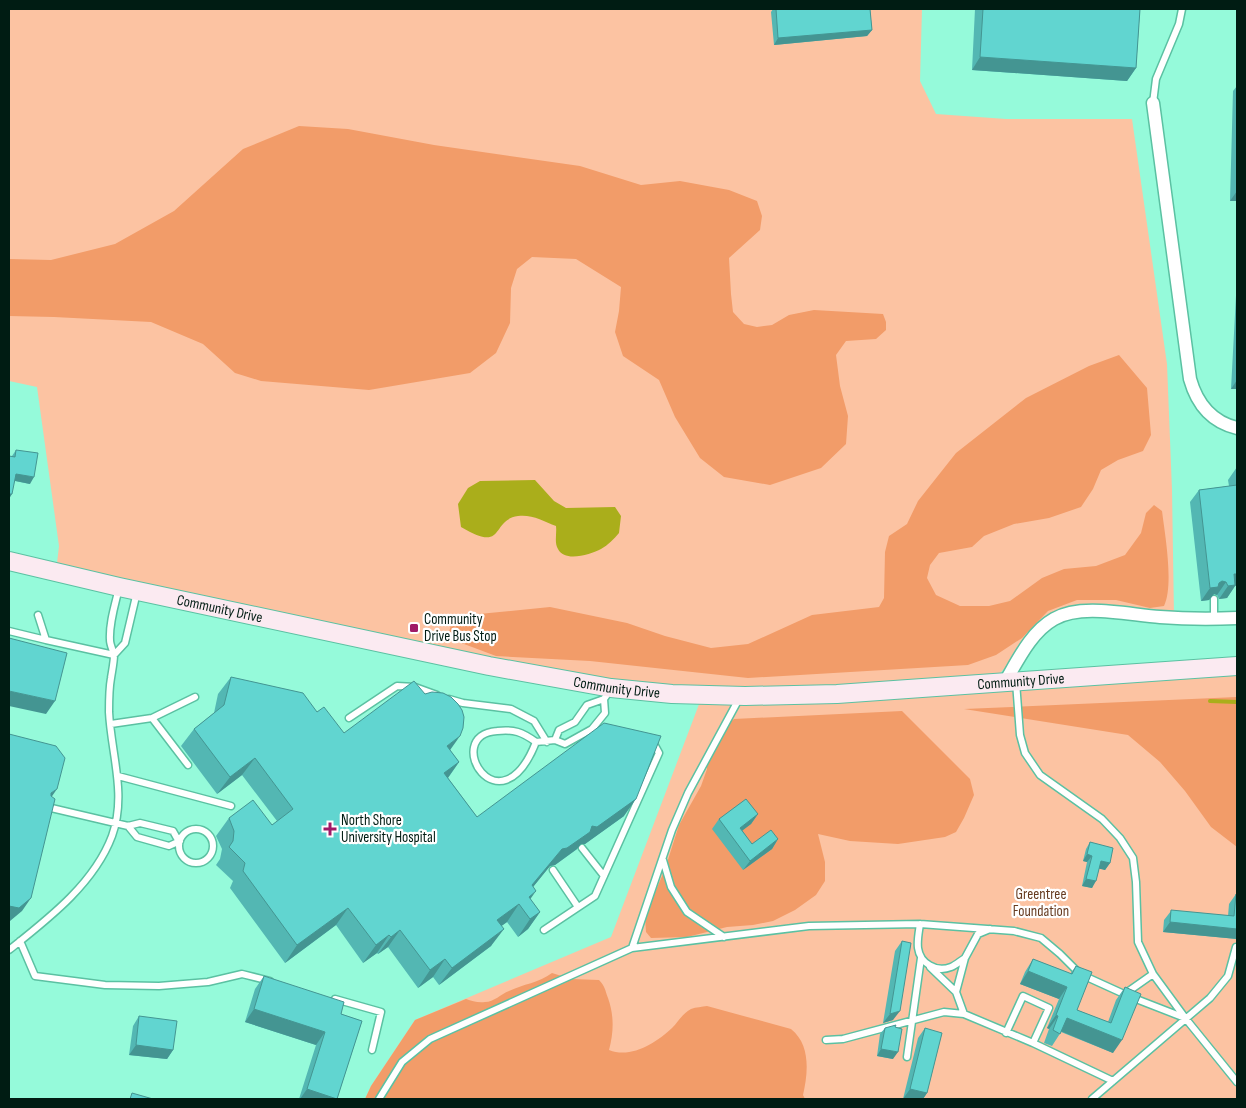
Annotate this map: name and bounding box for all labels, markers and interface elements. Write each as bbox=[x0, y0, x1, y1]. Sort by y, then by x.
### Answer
street label: Community Drive bbox=[175, 591, 264, 627]
place label: Community Drive Bus Stop bbox=[424, 610, 497, 646]
marker: Community Drive Bus Stop bbox=[408, 622, 420, 634]
street label: Community Drive bbox=[977, 669, 1065, 694]
street label: Community Drive bbox=[572, 672, 661, 703]
place label: North Shore University Hospital bbox=[341, 811, 436, 847]
marker: North Shore University Hospital bbox=[323, 822, 337, 836]
park label: Greentree Foundation bbox=[1013, 885, 1069, 921]

